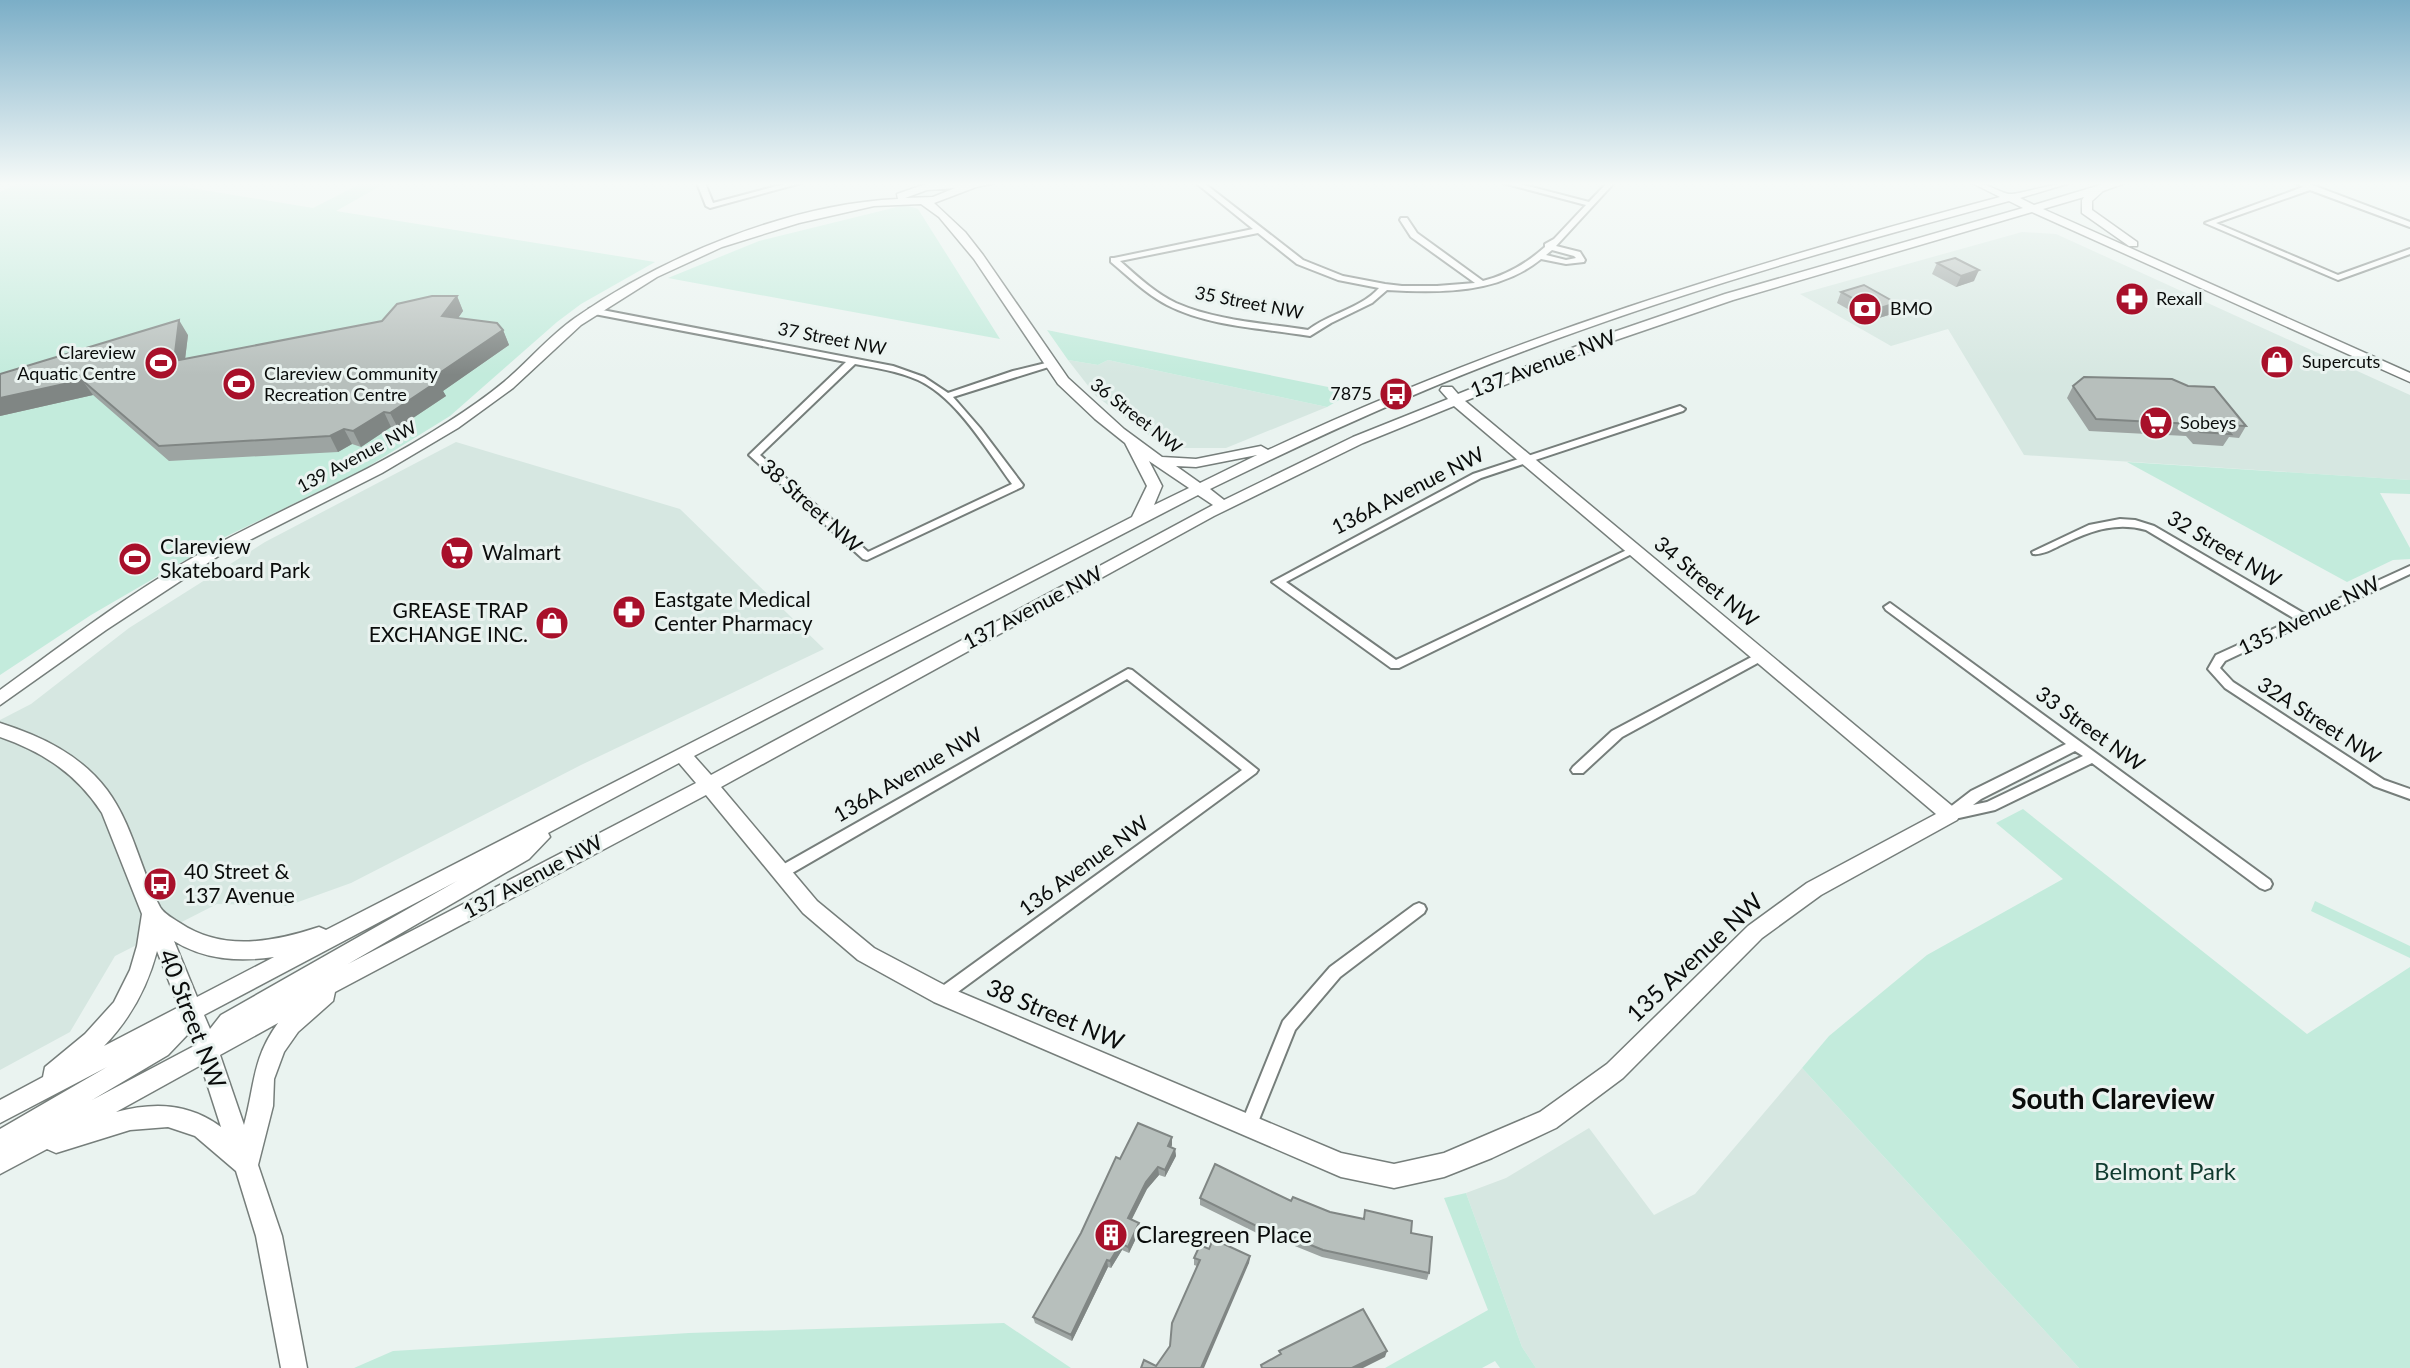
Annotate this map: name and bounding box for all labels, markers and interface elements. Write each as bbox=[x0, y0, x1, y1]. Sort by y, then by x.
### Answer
pharmacy icon: Rexall bbox=[2113, 280, 2151, 318]
street label: 35 Street NW bbox=[1193, 281, 1306, 323]
place label: Rexall bbox=[2156, 287, 2203, 309]
bank icon: BMO bbox=[1846, 290, 1884, 328]
place label: BMO bbox=[1890, 297, 1933, 319]
street label: 37 Street NW bbox=[776, 317, 889, 359]
street label: 137 Avenue NW bbox=[1466, 323, 1619, 402]
place label: Clareview Aquatic Centre bbox=[17, 341, 136, 384]
shop icon: Supercuts bbox=[2258, 343, 2296, 381]
sports icon: Clareview Aquatic Centre bbox=[142, 344, 180, 382]
place label: Supercuts bbox=[2302, 350, 2380, 372]
place label: Clareview Community Recreation Centre bbox=[264, 362, 439, 405]
sports icon: Clareview Community Recreation Centre bbox=[220, 365, 258, 403]
street label: 36 Street NW bbox=[1087, 373, 1187, 458]
bus stop icon: 7875 bbox=[1377, 375, 1415, 413]
place label: 7875 bbox=[1330, 382, 1372, 404]
supermarket icon: Sobeys bbox=[2137, 404, 2175, 442]
place label: Sobeys bbox=[2180, 411, 2236, 433]
street label: 139 Avenue NW bbox=[293, 415, 420, 497]
street label: 136A Avenue NW bbox=[1327, 440, 1488, 539]
street label: 38 Street NW bbox=[756, 453, 868, 557]
street label: 32 Street NW bbox=[2163, 504, 2286, 592]
street label: 34 Street NW bbox=[1650, 530, 1764, 632]
place label: Clareview Skateboard Park bbox=[160, 533, 311, 582]
supermarket icon: Walmart bbox=[438, 534, 476, 572]
place label: Walmart bbox=[482, 539, 561, 564]
sports icon: Clareview Skateboard Park bbox=[116, 540, 154, 578]
street label: 137 Avenue NW bbox=[958, 559, 1106, 654]
street label: 135 Avenue NW bbox=[2234, 570, 2383, 660]
place label: Eastgate Medical Center Pharmacy bbox=[654, 586, 813, 635]
pharmacy icon: Eastgate Medical Center Pharmacy bbox=[610, 593, 648, 631]
place label: GREASE TRAP EXCHANGE INC. bbox=[369, 597, 528, 646]
shop icon: GREASE TRAP EXCHANGE INC. bbox=[533, 604, 571, 642]
street label: 32A Street NW bbox=[2254, 671, 2386, 769]
street label: 33 Street NW bbox=[2032, 680, 2150, 776]
street label: 136A Avenue NW bbox=[829, 721, 986, 826]
street label: 136 Avenue NW bbox=[1014, 809, 1153, 920]
street label: 137 Avenue NW bbox=[458, 828, 606, 923]
place label: 40 Street & 137 Avenue bbox=[184, 858, 295, 907]
bus stop icon: 40 Street & 137 Avenue bbox=[141, 865, 179, 903]
street label: 135 Avenue NW bbox=[1620, 886, 1768, 1027]
street label: 40 Street NW bbox=[154, 945, 233, 1092]
street label: 38 Street NW bbox=[982, 972, 1129, 1056]
district label: South Clareview bbox=[2011, 1081, 2215, 1115]
park label: Belmont Park bbox=[2094, 1156, 2237, 1185]
building icon: Claregreen Place bbox=[1092, 1216, 1130, 1254]
place label: Claregreen Place bbox=[1136, 1219, 1312, 1248]

